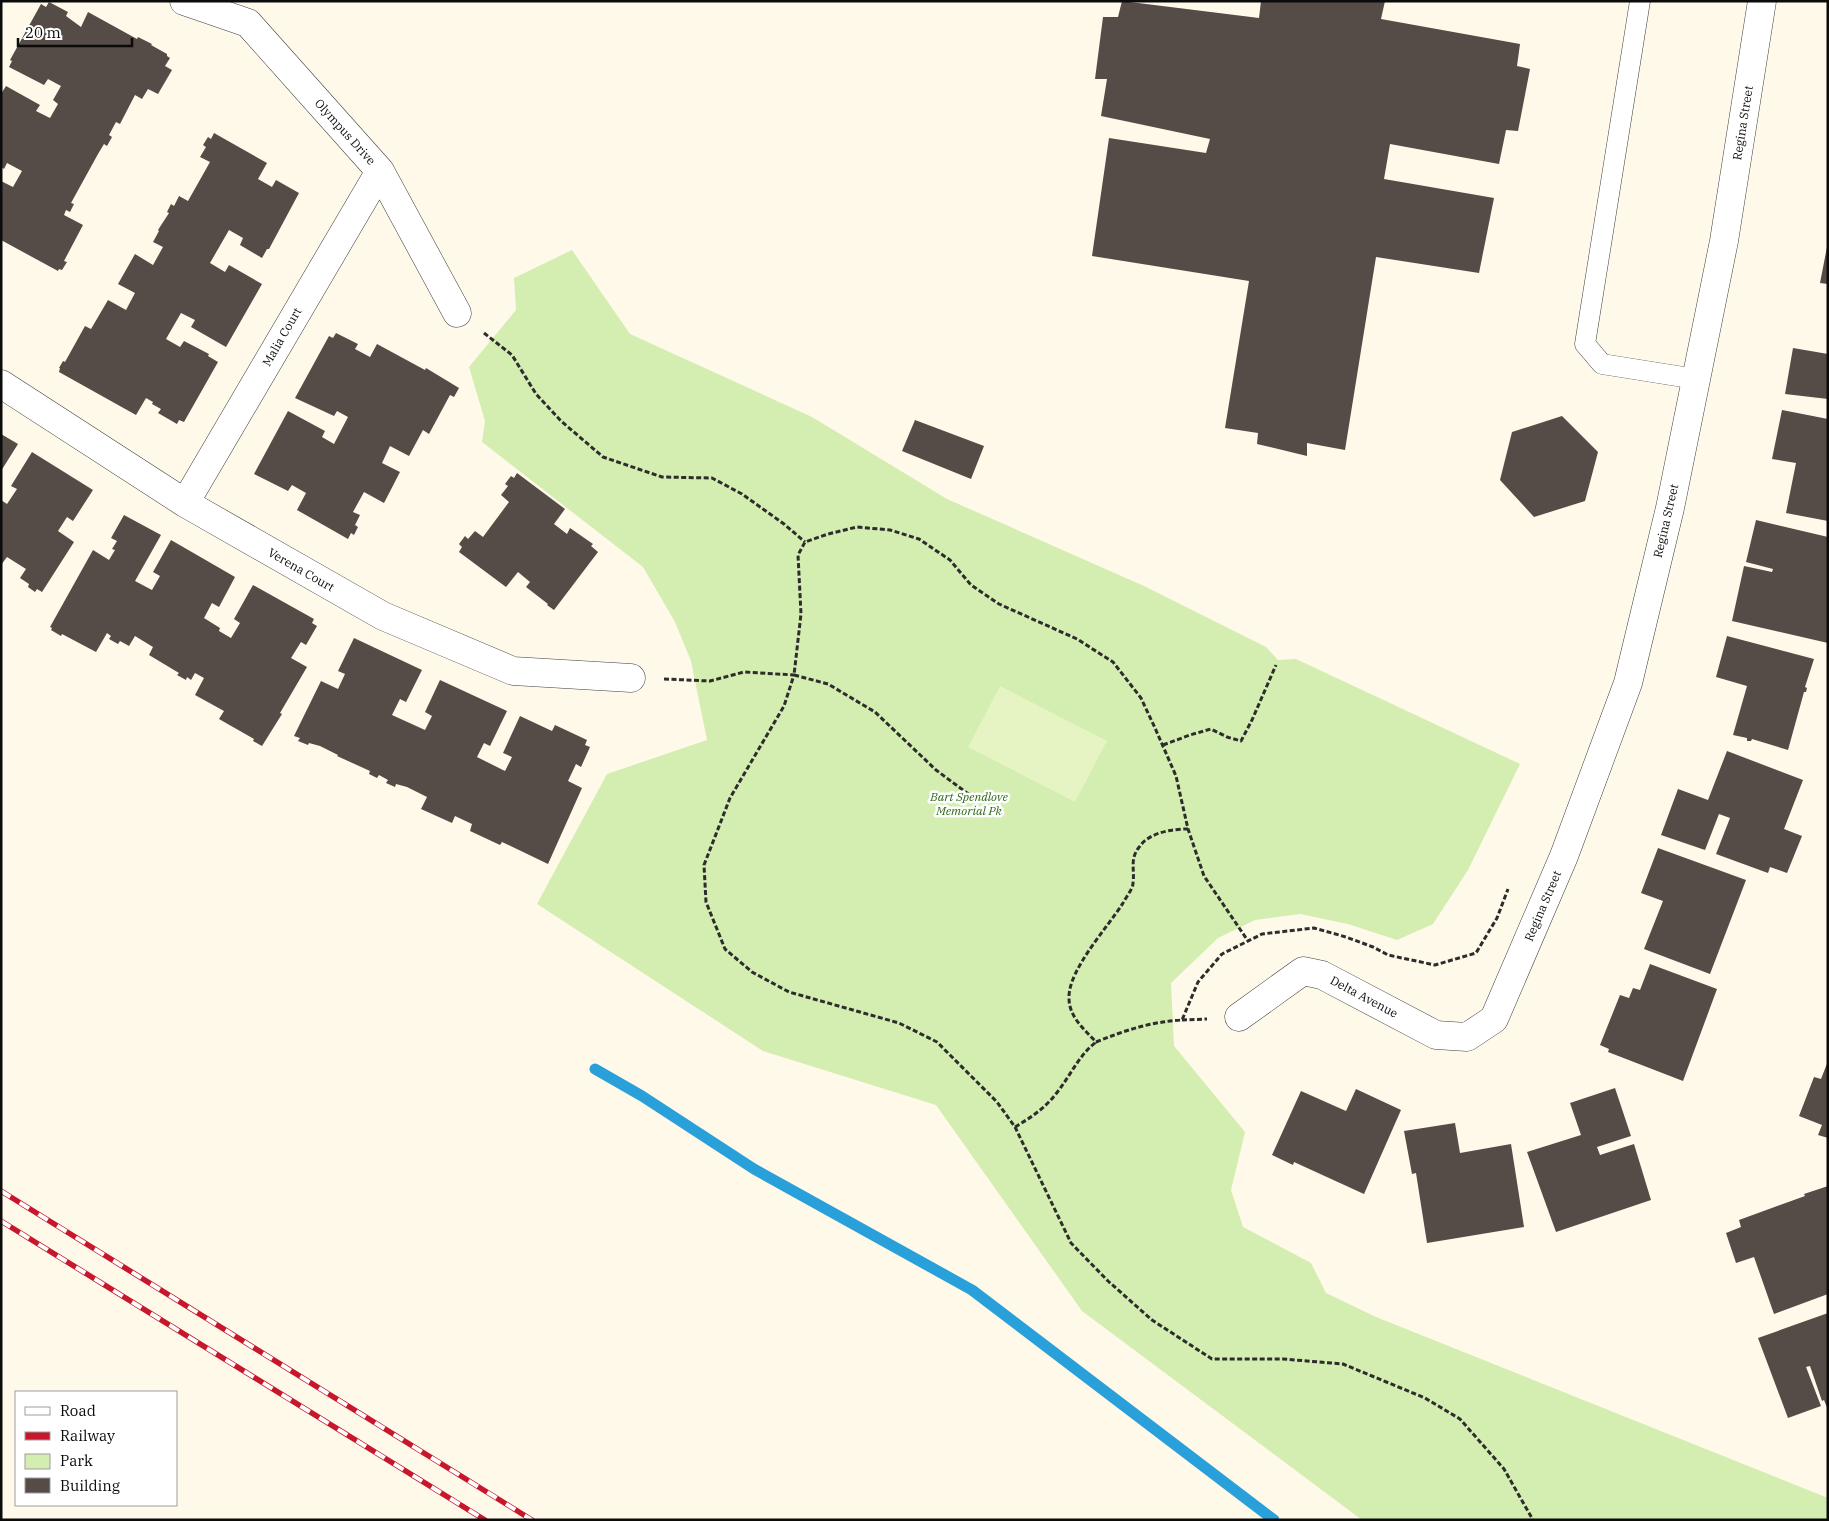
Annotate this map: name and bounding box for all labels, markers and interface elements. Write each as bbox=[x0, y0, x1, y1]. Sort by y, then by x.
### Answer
scale bar bbox=[18, 15, 131, 47]
text: 20 m bbox=[25, 23, 61, 42]
street label: Regina Street bbox=[1729, 85, 1756, 161]
street label: Olympus Drive bbox=[312, 96, 379, 168]
street label: Malia Court bbox=[259, 305, 304, 369]
street label: Regina Street bbox=[1650, 482, 1681, 559]
street label: Verena Court bbox=[265, 545, 337, 595]
park label: Bart Spendlove Memorial Pk bbox=[929, 789, 1008, 818]
street label: Regina Street bbox=[1521, 868, 1564, 943]
street label: Delta Avenue bbox=[1328, 973, 1401, 1021]
legend bbox=[15, 1391, 178, 1506]
text: Road bbox=[60, 1401, 96, 1420]
text: Railway bbox=[60, 1426, 115, 1445]
text: Park bbox=[60, 1451, 93, 1470]
text: Building bbox=[60, 1476, 120, 1495]

